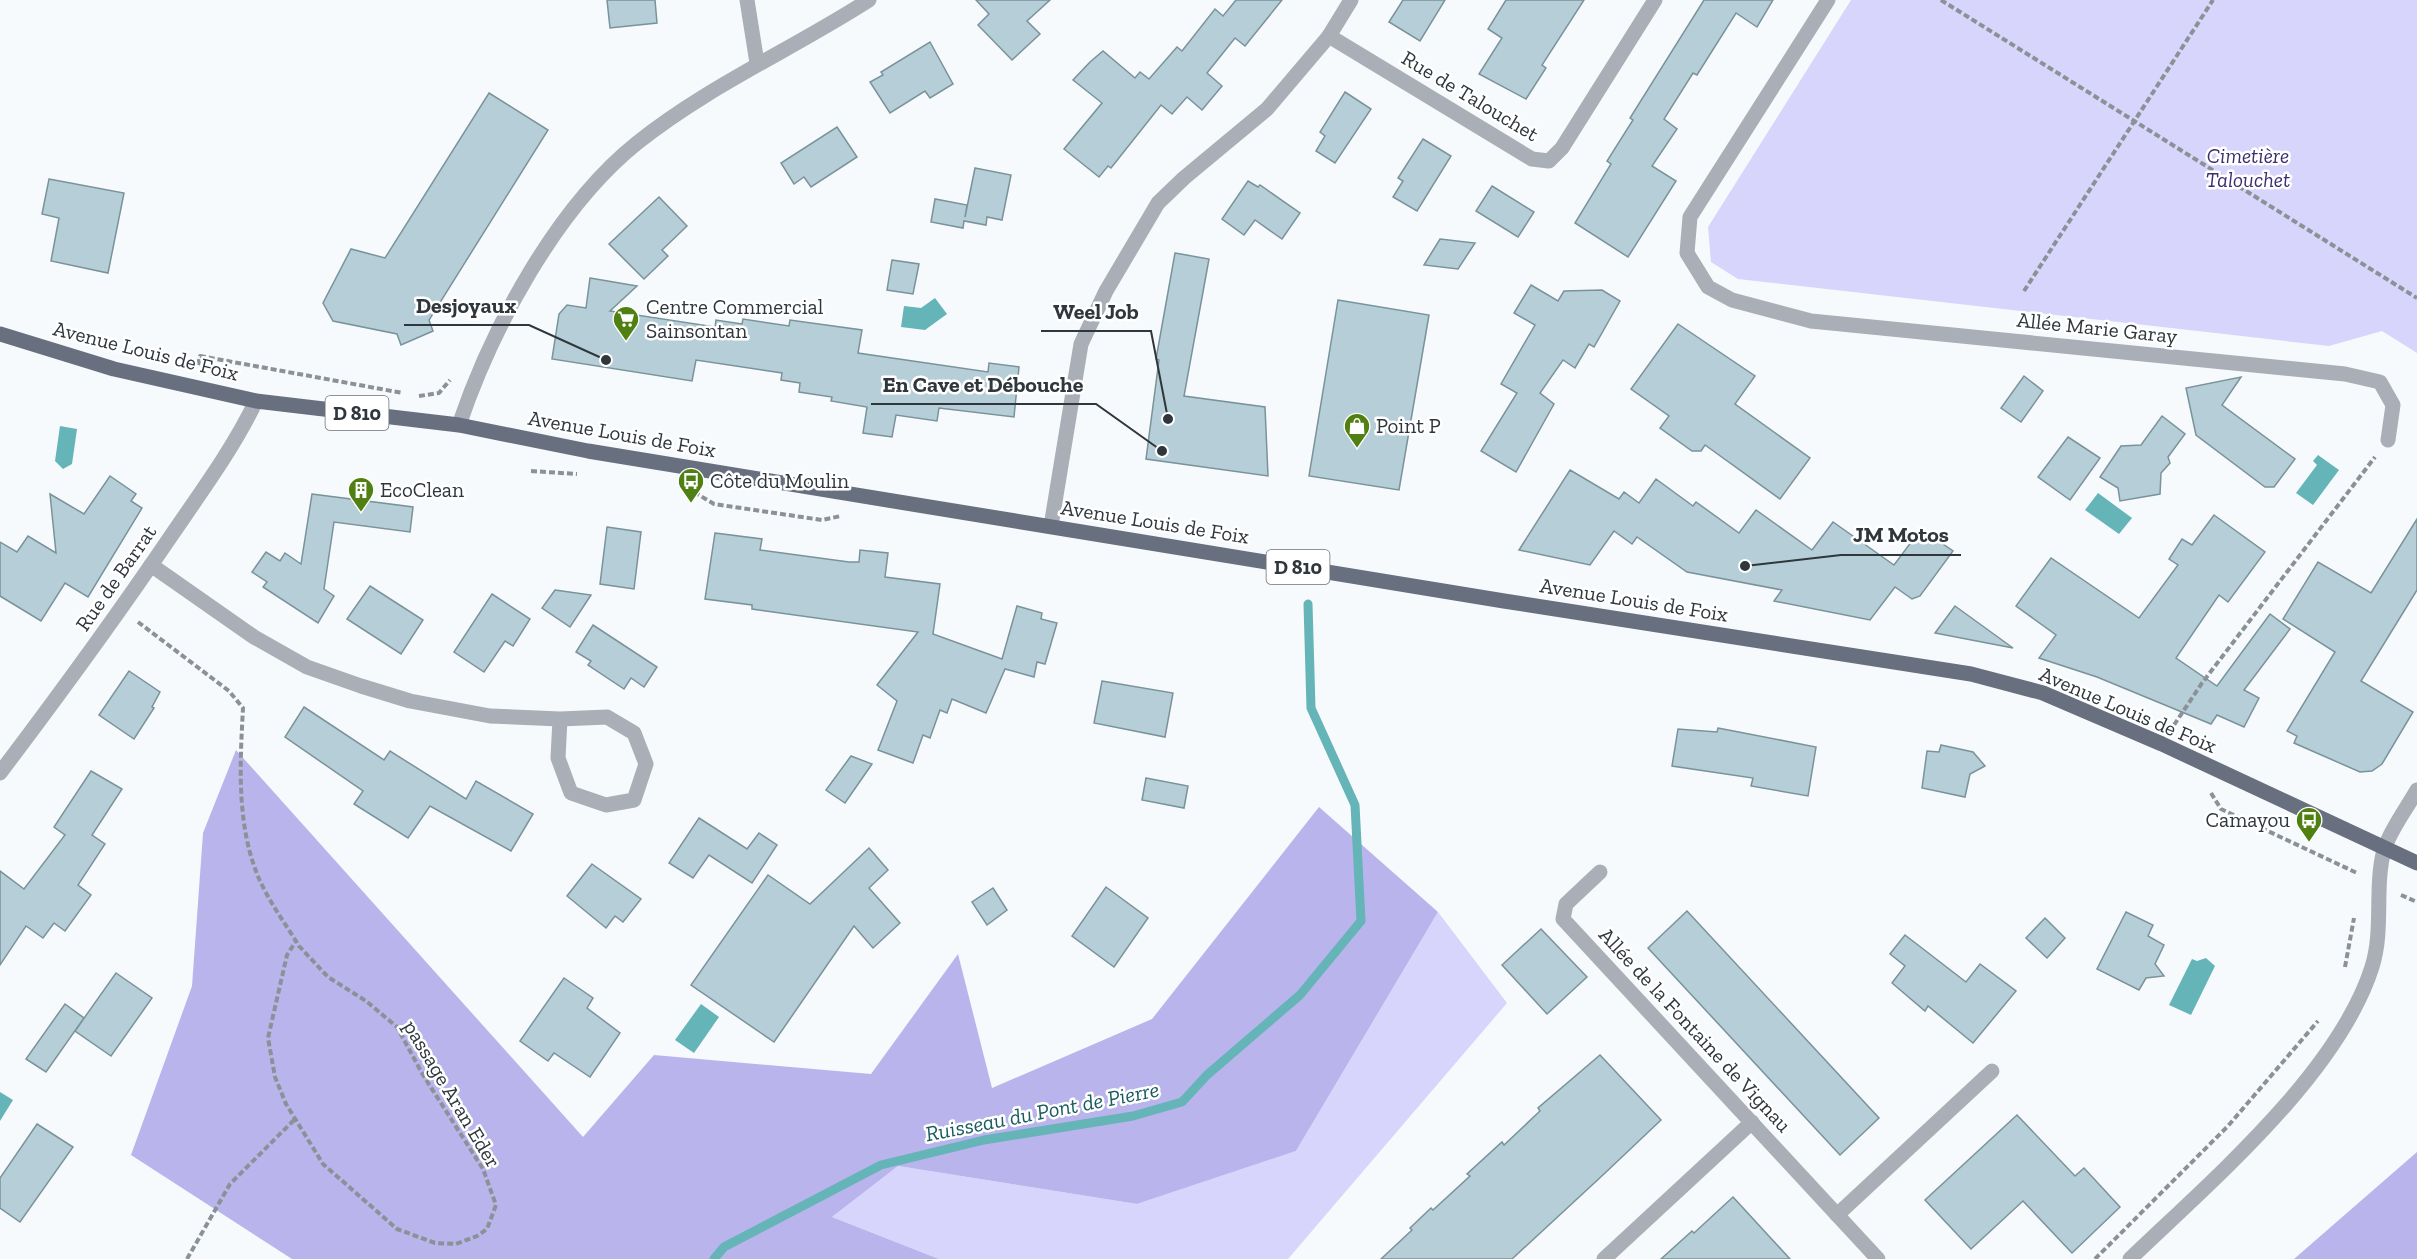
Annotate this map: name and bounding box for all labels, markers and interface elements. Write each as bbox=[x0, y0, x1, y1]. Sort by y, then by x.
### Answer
street label: Rue de Talouchet bbox=[1397, 45, 1543, 146]
park label: Cimetière Talouchet bbox=[2206, 143, 2290, 192]
callout: Desjoyaux bbox=[404, 285, 529, 325]
callout: Weel Job bbox=[1041, 291, 1151, 331]
text: Desjoyaux bbox=[416, 292, 516, 319]
place label: Centre Commercial Sainsontan bbox=[646, 294, 824, 343]
text: Weel Job bbox=[1053, 298, 1139, 325]
supermarket icon: Centre Commercial Sainsontan bbox=[611, 304, 641, 342]
street label: Allée Marie Garay bbox=[2016, 307, 2179, 348]
street label: Avenue Louis de Foix bbox=[51, 315, 242, 386]
callout: En Cave et Débouche bbox=[871, 364, 1096, 404]
text: En Cave et Débouche bbox=[883, 371, 1084, 398]
road number: D 810 bbox=[326, 396, 388, 430]
street label: Avenue Louis de Foix bbox=[526, 405, 718, 462]
shop icon: Point P bbox=[1342, 411, 1372, 449]
place label: Point P bbox=[1376, 413, 1441, 438]
bus stop icon: Côte du Moulin bbox=[676, 466, 706, 504]
place label: Côte du Moulin bbox=[710, 468, 849, 493]
building icon: EcoClean bbox=[346, 475, 376, 513]
place label: EcoClean bbox=[380, 477, 464, 502]
street label: Avenue Louis de Foix bbox=[1059, 494, 1251, 549]
callout: JM Motos bbox=[1841, 515, 1961, 555]
street label: Rue de Barrat bbox=[70, 520, 161, 636]
text: JM Motos bbox=[1853, 521, 1949, 548]
road number: D 810 bbox=[1266, 550, 1330, 584]
street label: Avenue Louis de Foix bbox=[1538, 572, 1730, 627]
street label: Avenue Louis de Foix bbox=[2036, 661, 2221, 758]
bus stop icon: Camayou bbox=[2294, 805, 2324, 843]
place label: Camayou bbox=[2205, 807, 2290, 832]
street label: Allée de la Fontaine de Vignau bbox=[1594, 922, 1797, 1137]
street label: passage Aran Eder bbox=[399, 1015, 506, 1172]
water label: Ruisseau du Pont de Pierre bbox=[923, 1076, 1161, 1147]

